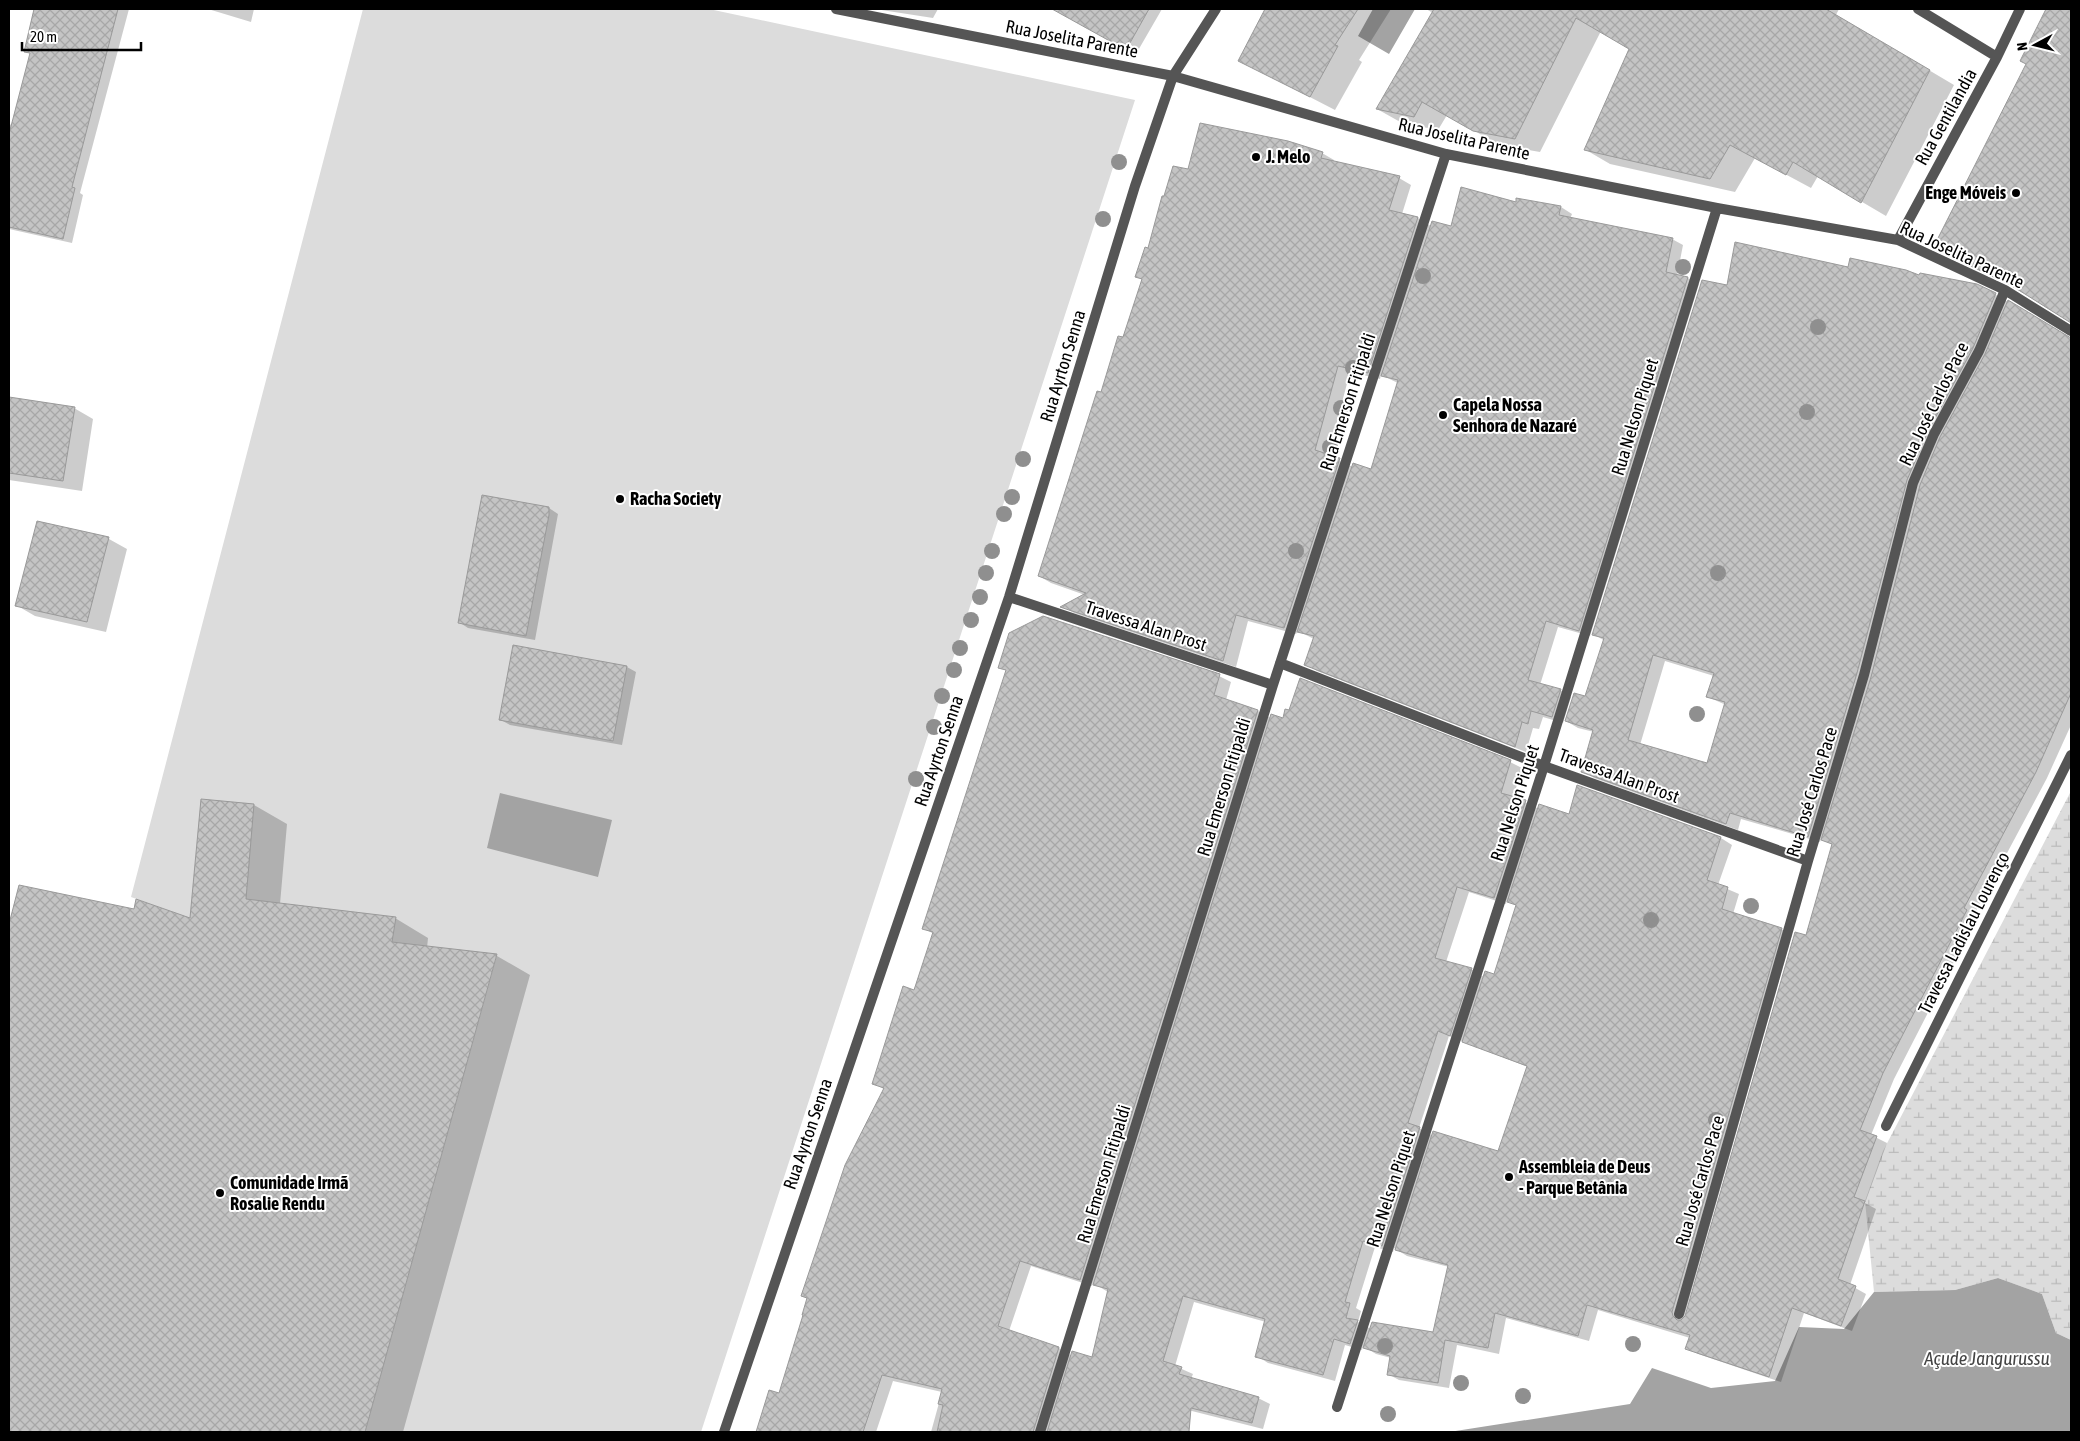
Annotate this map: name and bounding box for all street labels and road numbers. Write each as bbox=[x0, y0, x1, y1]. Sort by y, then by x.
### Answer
street label: Rua Joselita Parente bbox=[1004, 15, 1140, 62]
street label: Rua Gentilandia bbox=[1910, 65, 1981, 169]
street label: Rua Joselita Parente bbox=[1396, 113, 1532, 164]
street label: Rua Joselita Parente bbox=[1897, 217, 2028, 292]
street label: Rua Ayrton Senna bbox=[1036, 307, 1090, 424]
street label: Rua Emerson Fitipaldi bbox=[1315, 330, 1380, 473]
street label: Rua José Carlos Pace bbox=[1895, 338, 1973, 469]
street label: Rua Nelson Piquet bbox=[1607, 356, 1662, 478]
street label: Travessa Alan Prost bbox=[1083, 596, 1210, 655]
street label: Rua Ayrton Senna bbox=[910, 693, 967, 809]
street label: Rua Emerson Fitipaldi bbox=[1192, 715, 1255, 859]
street label: Rua José Carlos Pace bbox=[1782, 724, 1841, 860]
street label: Rua Nelson Piquet bbox=[1486, 742, 1543, 864]
street label: Travessa Alan Prost bbox=[1556, 744, 1682, 807]
street label: Travessa Ladislau Lourenço bbox=[1914, 848, 2014, 1017]
street label: Rua Ayrton Senna bbox=[779, 1076, 836, 1192]
street label: Rua Emerson Fitipaldi bbox=[1072, 1102, 1135, 1246]
street label: Rua José Carlos Pace bbox=[1671, 1113, 1728, 1249]
street label: Rua Nelson Piquet bbox=[1362, 1128, 1419, 1250]

